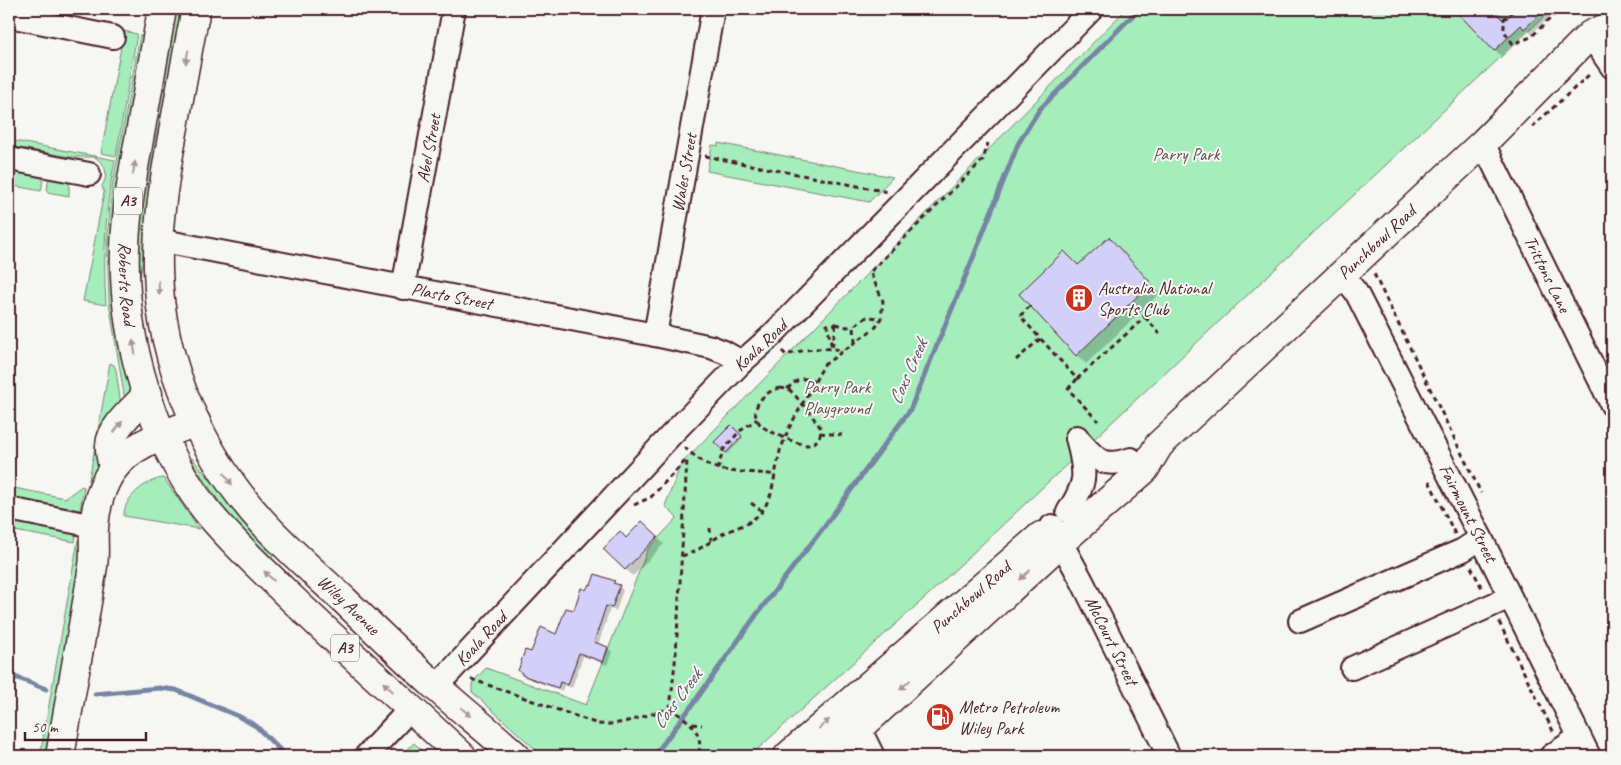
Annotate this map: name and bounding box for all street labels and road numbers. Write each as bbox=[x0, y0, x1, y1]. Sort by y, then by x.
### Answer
street label: Abel Street bbox=[412, 110, 446, 184]
street label: Wales Street bbox=[666, 130, 702, 213]
road number: A3 bbox=[114, 188, 142, 215]
street label: Punchbowl Road bbox=[1333, 199, 1422, 284]
street label: Trittons Lane bbox=[1519, 232, 1576, 317]
street label: Roberts Road bbox=[114, 242, 141, 330]
street label: Plasto Street bbox=[410, 278, 497, 315]
street label: Koala Road bbox=[728, 313, 794, 376]
street label: Fairmount Street bbox=[1434, 460, 1503, 567]
street label: Punchbowl Road bbox=[926, 555, 1017, 638]
street label: Wiley Avenue bbox=[313, 570, 385, 640]
street label: McCourt Street bbox=[1080, 592, 1144, 691]
street label: Koala Road bbox=[450, 605, 514, 670]
road number: A3 bbox=[331, 634, 359, 661]

